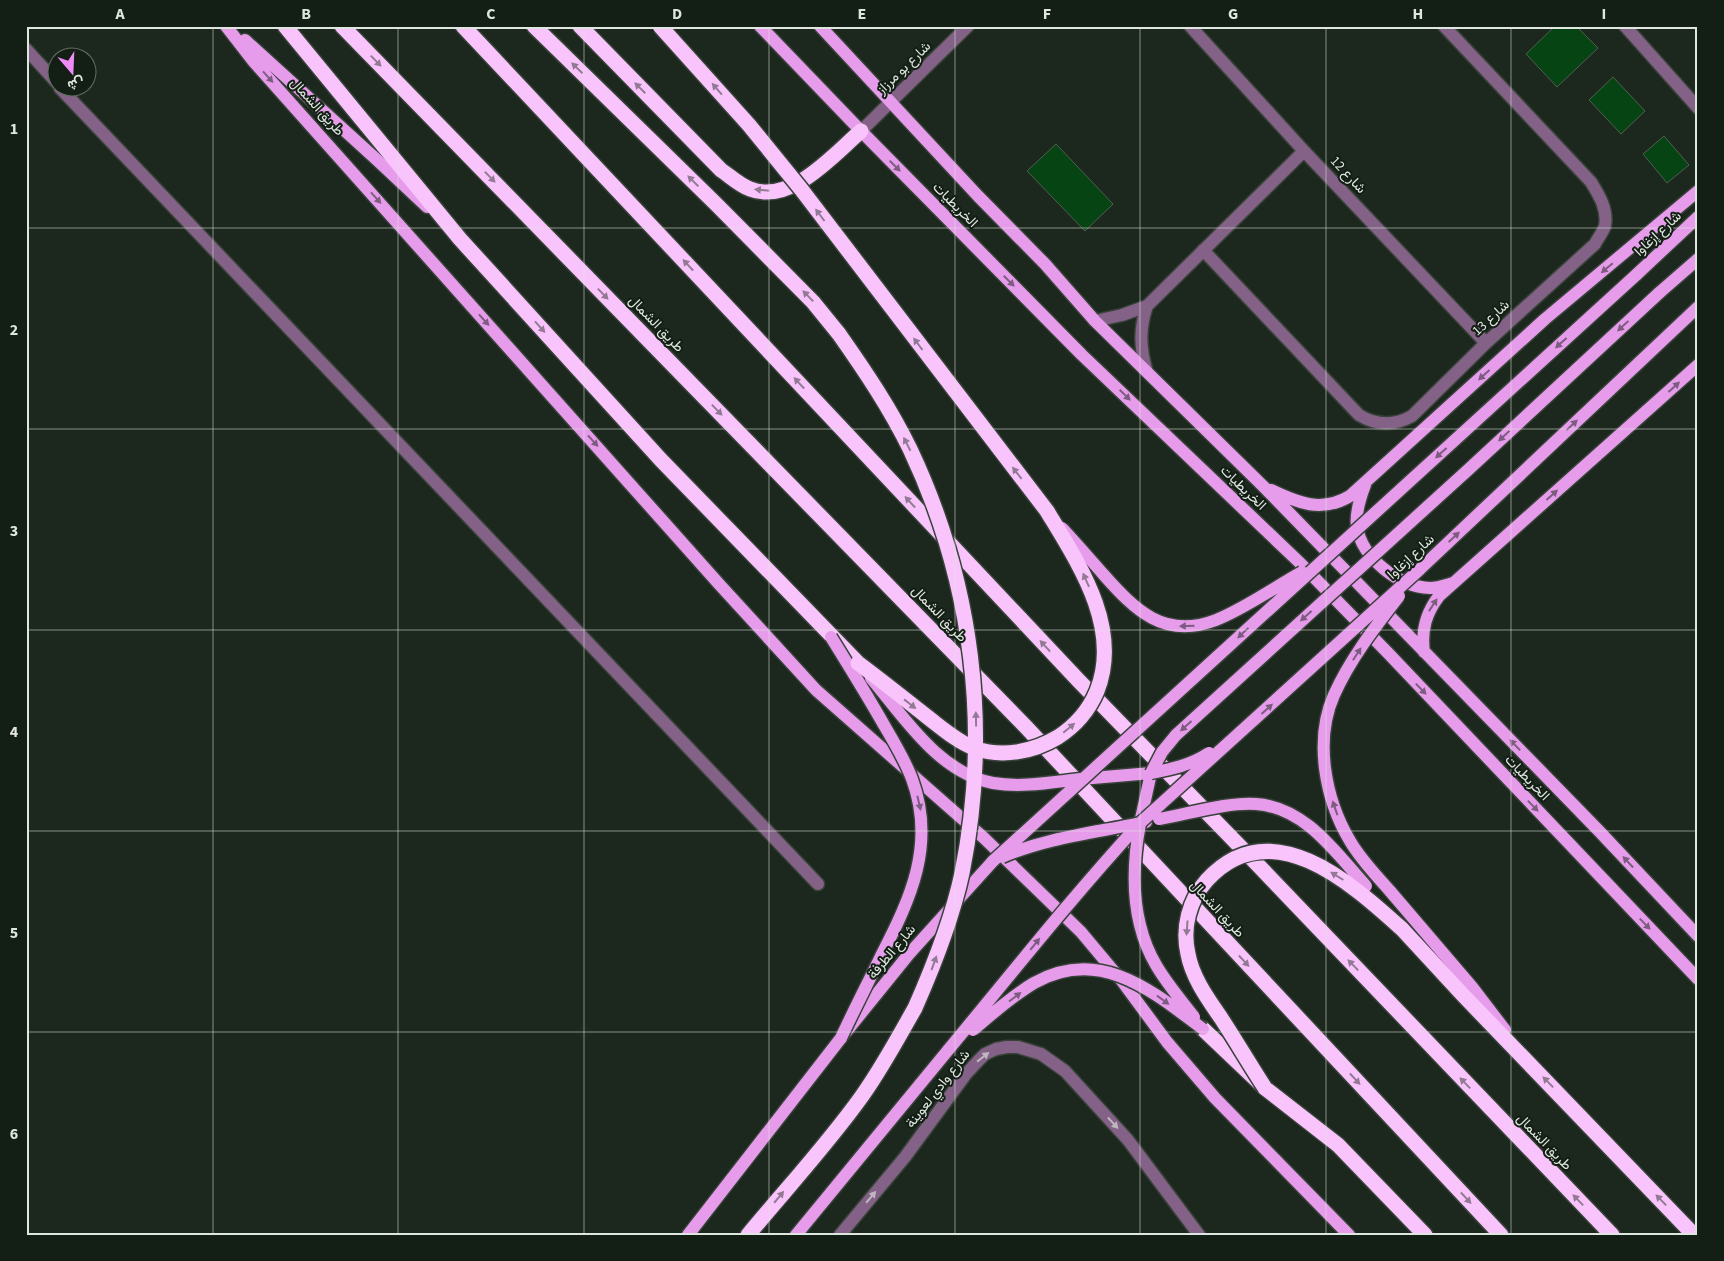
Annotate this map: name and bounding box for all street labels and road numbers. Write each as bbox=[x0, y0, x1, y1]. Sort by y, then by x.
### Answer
street label: شارع بو مرزاز bbox=[872, 37, 936, 100]
street label: طريق الشمال bbox=[285, 73, 349, 141]
street label: شارع 12 bbox=[1325, 152, 1371, 198]
street label: الخريطيات bbox=[928, 178, 982, 232]
street label: شارع إزغاوا bbox=[1630, 207, 1686, 261]
street label: طريق الشمال bbox=[624, 291, 688, 357]
street label: شارع 13 bbox=[1468, 295, 1514, 341]
street label: الخريطيات bbox=[1216, 461, 1270, 515]
street label: شارع إزغاوا bbox=[1383, 530, 1439, 584]
street label: طريق الشمال bbox=[907, 581, 971, 647]
street label: الخريطيات bbox=[1500, 751, 1554, 805]
street label: طريق الشمال bbox=[1185, 876, 1249, 942]
street label: شارع الطرفة bbox=[863, 920, 921, 984]
street label: شارع وادي لعوينة bbox=[901, 1046, 976, 1133]
street label: طريق الشمال bbox=[1512, 1109, 1576, 1175]

